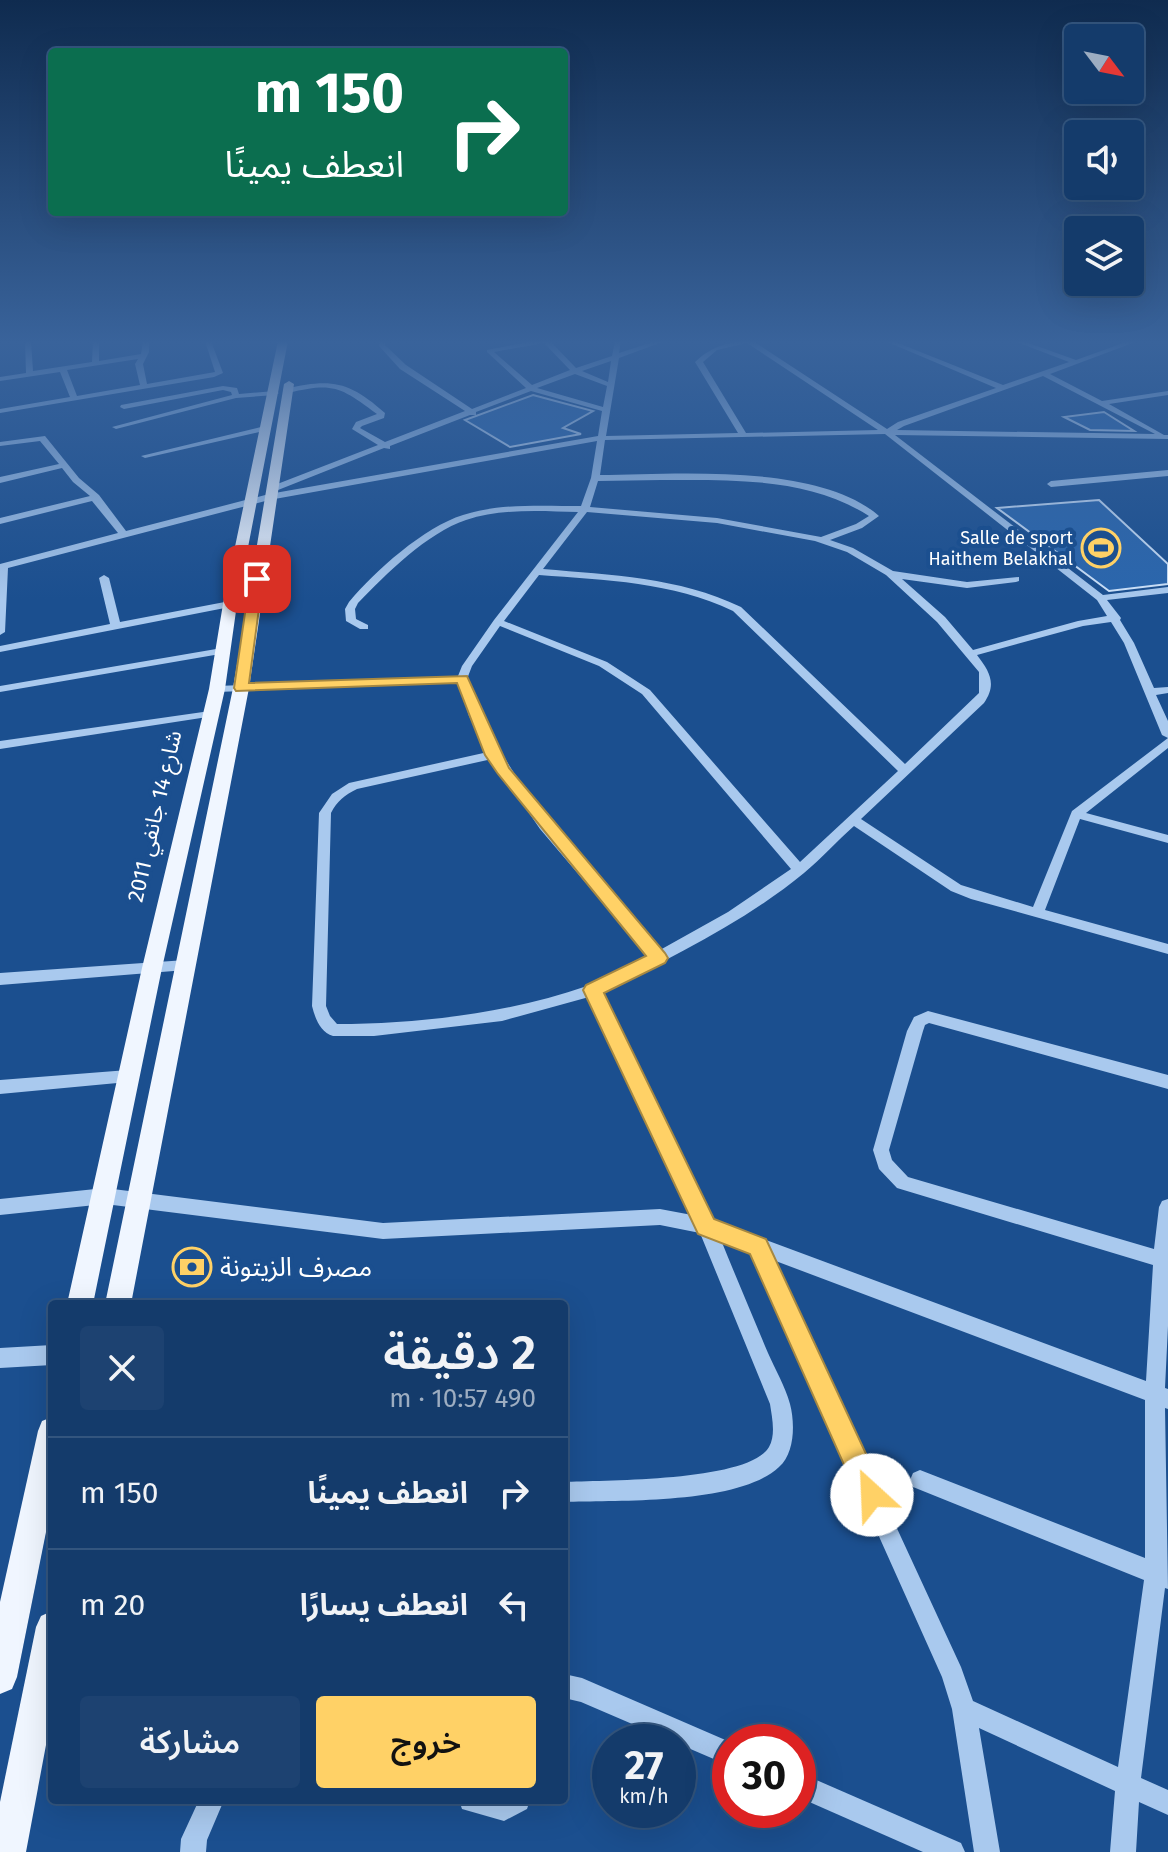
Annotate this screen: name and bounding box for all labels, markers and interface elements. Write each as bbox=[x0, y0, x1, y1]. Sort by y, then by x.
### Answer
north arrow bbox=[1064, 24, 1144, 104]
map controls bbox=[1064, 24, 1144, 296]
text: 150 m bbox=[255, 60, 404, 127]
icon: right bbox=[432, 80, 536, 184]
button: sound bbox=[1064, 120, 1144, 200]
text: انعطف يمينًا bbox=[225, 143, 404, 187]
button: layers bbox=[1064, 216, 1144, 296]
place label: Salle de sport Haithem Belakhal bbox=[928, 527, 1074, 570]
sports icon: Salle de sport Haithem Belakhal bbox=[1080, 527, 1122, 569]
pin bbox=[223, 545, 291, 613]
icon: arrive bbox=[235, 557, 279, 601]
street label: شارع 14 جانفي 2011 bbox=[122, 728, 190, 905]
bank icon: مصرف الزيتونة bbox=[171, 1246, 213, 1288]
place label: مصرف الزيتونة bbox=[220, 1252, 372, 1283]
text: 2 دقيقة bbox=[383, 1324, 536, 1382]
button: close bbox=[80, 1326, 164, 1410]
text: 490 m · 10:57 bbox=[389, 1383, 536, 1414]
position arrow bbox=[830, 1453, 914, 1537]
icon: right bbox=[492, 1471, 536, 1515]
text: 150 m bbox=[80, 1475, 158, 1511]
text: انعطف يمينًا bbox=[308, 1475, 468, 1511]
icon: left bbox=[492, 1583, 536, 1627]
text: 20 m bbox=[80, 1587, 145, 1623]
text: انعطف يسارًا bbox=[300, 1587, 468, 1623]
button: مشاركة bbox=[80, 1696, 300, 1788]
button: خروج bbox=[316, 1696, 536, 1788]
speed limit sign: 30 bbox=[712, 1724, 816, 1828]
text: 27 bbox=[625, 1742, 664, 1790]
text: km/h bbox=[619, 1784, 669, 1808]

